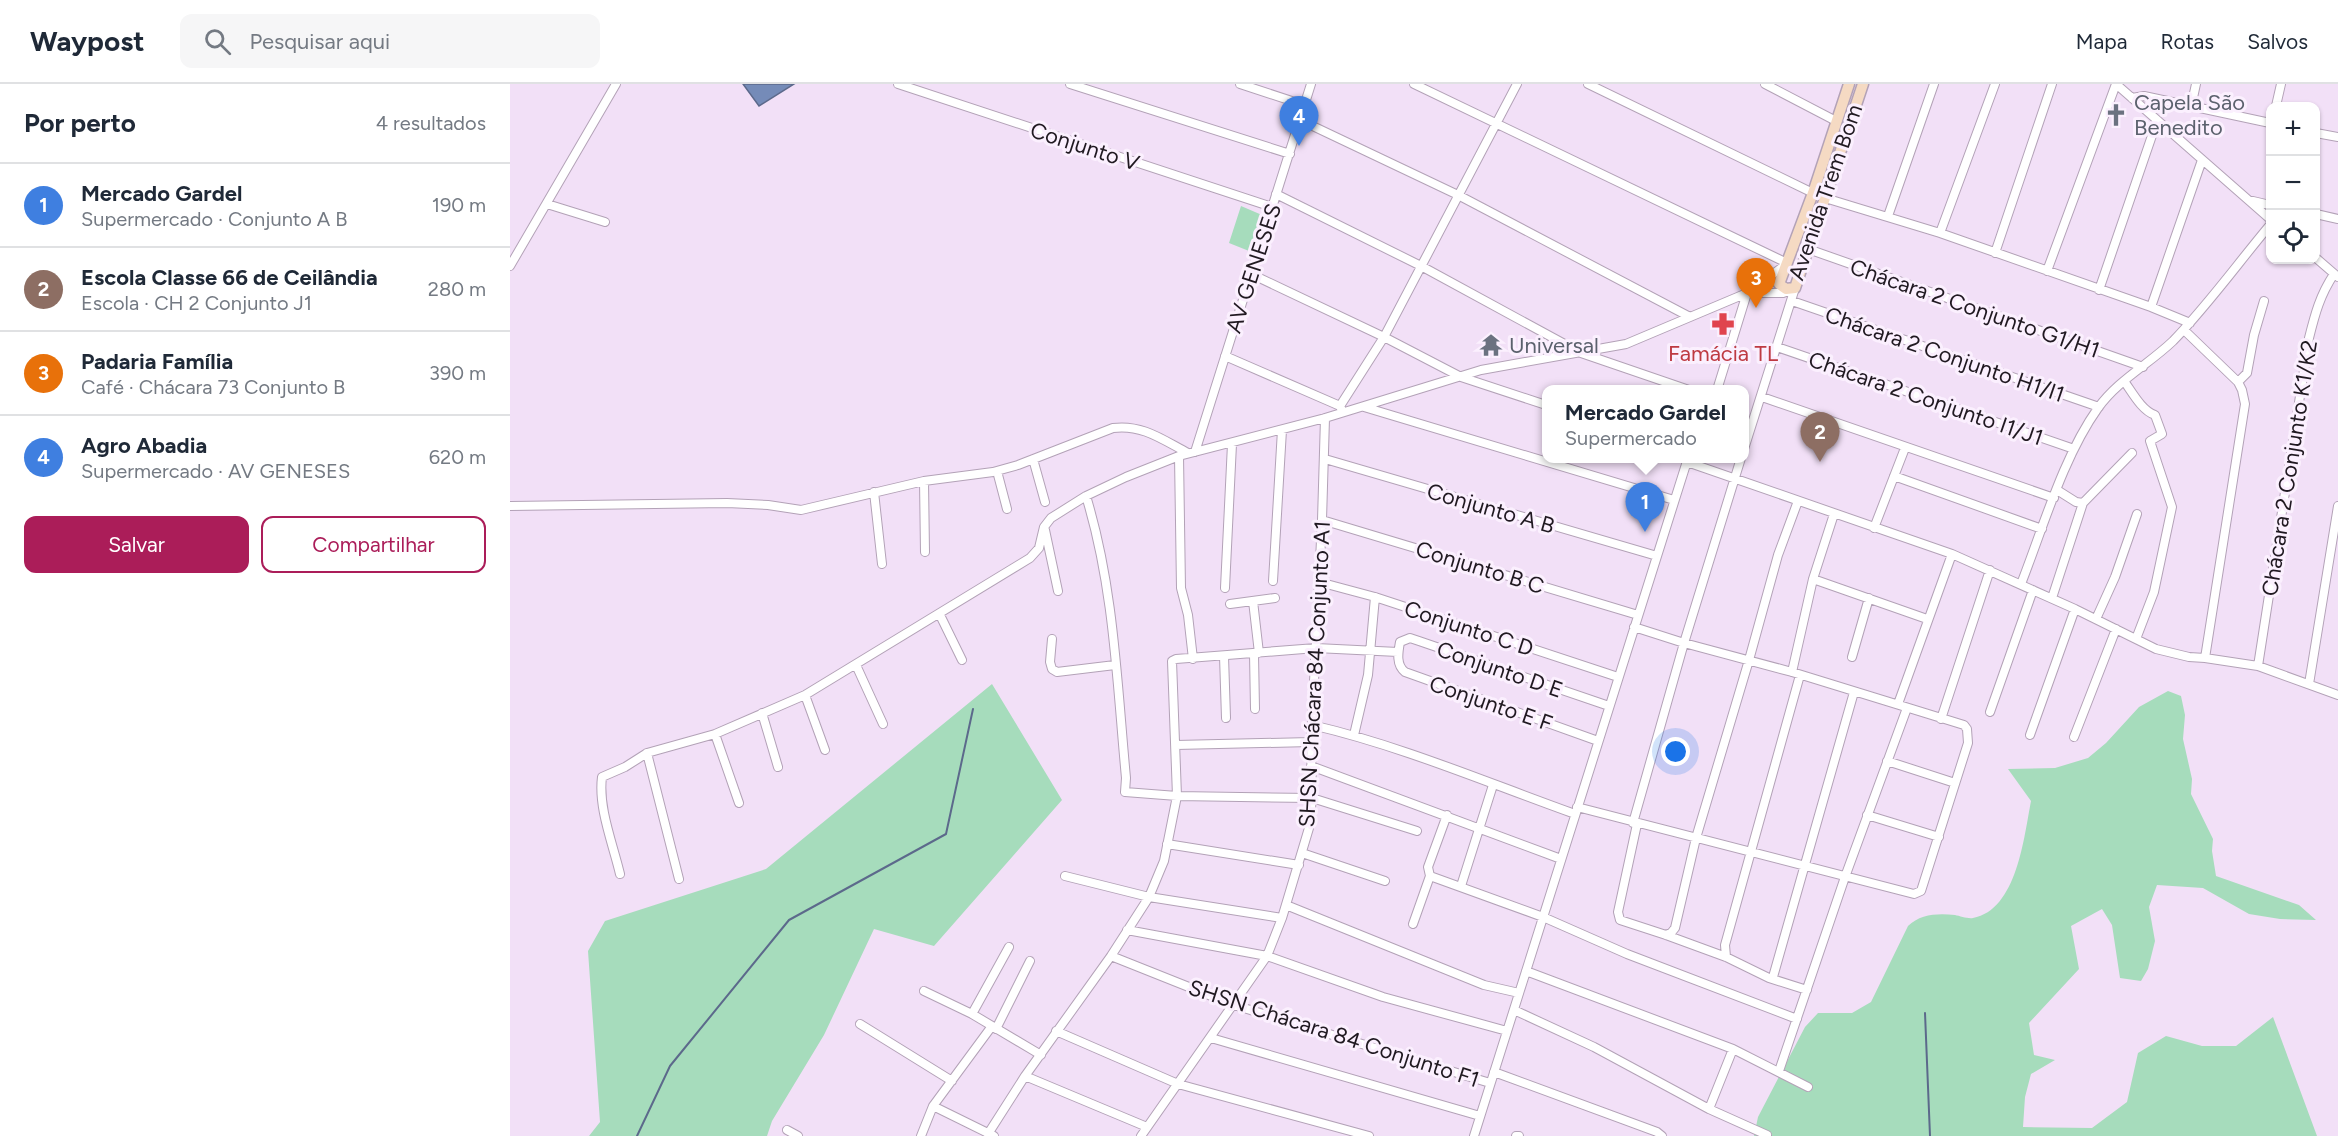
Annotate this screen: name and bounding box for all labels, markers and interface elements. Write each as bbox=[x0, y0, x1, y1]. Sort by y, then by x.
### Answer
search box bbox=[180, 14, 600, 68]
text: Waypost bbox=[30, 24, 144, 58]
icon: search bbox=[201, 25, 234, 58]
text: Pesquisar aqui bbox=[249, 28, 390, 55]
text: Mapa bbox=[2076, 29, 2127, 54]
text: Rotas bbox=[2160, 29, 2214, 54]
text: Salvos bbox=[2247, 29, 2308, 54]
place label: Capela São Benedito bbox=[2134, 89, 2245, 141]
pin: 4 bbox=[1280, 97, 1318, 146]
street label: Avenida Trem Bom bbox=[1783, 101, 1868, 284]
church icon: Capela São Benedito bbox=[2103, 102, 2129, 128]
map controls bbox=[2266, 102, 2320, 264]
button: + bbox=[2266, 102, 2320, 156]
text: Por perto bbox=[24, 107, 136, 139]
text: 4 resultados bbox=[376, 111, 486, 135]
street label: Conjunto V bbox=[1027, 116, 1143, 177]
button: − bbox=[2266, 156, 2320, 210]
text: Mercado Gardel bbox=[81, 180, 242, 207]
text: 1 bbox=[39, 193, 48, 217]
text: 190 m bbox=[432, 193, 486, 217]
street label: AV GENESES bbox=[1220, 200, 1287, 336]
text: Supermercado · Conjunto A B bbox=[81, 207, 348, 231]
button: locate bbox=[2266, 210, 2320, 264]
street label: Chácara 2 Conjunto G1/H1 bbox=[1847, 253, 2103, 364]
pin: 3 bbox=[1736, 258, 1776, 308]
text: Escola Classe 66 de Ceilândia bbox=[81, 264, 378, 291]
text: 2 bbox=[38, 277, 49, 301]
text: 280 m bbox=[428, 277, 486, 301]
text: Escola · CH 2 Conjunto J1 bbox=[81, 291, 312, 315]
street label: Chácara 2 Conjunto H1/I1 bbox=[1822, 301, 2068, 408]
pharmacy icon: Famácia TL bbox=[1710, 311, 1736, 337]
temple icon: Universal bbox=[1478, 332, 1504, 358]
place label: Universal bbox=[1509, 332, 1599, 359]
street label: Chácara 2 Conjunto K1/K2 bbox=[2256, 338, 2323, 598]
place label: Famácia TL bbox=[1668, 340, 1779, 367]
street label: Chácara 2 Conjunto I1/J1 bbox=[1805, 345, 2047, 451]
text: Padaria Família bbox=[81, 348, 233, 375]
text: 3 bbox=[38, 361, 49, 385]
text: 390 m bbox=[429, 361, 486, 385]
text: Café · Chácara 73 Conjunto B bbox=[81, 375, 345, 399]
popup bbox=[1542, 385, 1749, 463]
text: Mercado Gardel bbox=[1565, 399, 1726, 426]
pin: 2 bbox=[1800, 412, 1840, 462]
text: Supermercado bbox=[1565, 426, 1697, 450]
text: Agro Abadia bbox=[81, 432, 207, 459]
text: 4 bbox=[37, 445, 50, 469]
text: 620 m bbox=[429, 445, 486, 469]
text: Supermercado · AV GENESES bbox=[81, 459, 350, 483]
street label: Conjunto A B bbox=[1424, 477, 1558, 540]
pin: 1 bbox=[1626, 482, 1664, 532]
button: Salvar bbox=[24, 516, 249, 573]
button: Compartilhar bbox=[261, 516, 486, 573]
street label: SHSN Chácara 84 Conjunto A1 bbox=[1293, 520, 1336, 828]
street label: Conjunto B C bbox=[1413, 535, 1547, 600]
street label: Conjunto C D bbox=[1401, 595, 1537, 662]
street label: Conjunto D E bbox=[1433, 635, 1566, 704]
street label: Conjunto E F bbox=[1426, 670, 1556, 737]
your location bbox=[1661, 737, 1690, 766]
street label: SHSN Chácara 84 Conjunto F1 bbox=[1185, 974, 1483, 1093]

